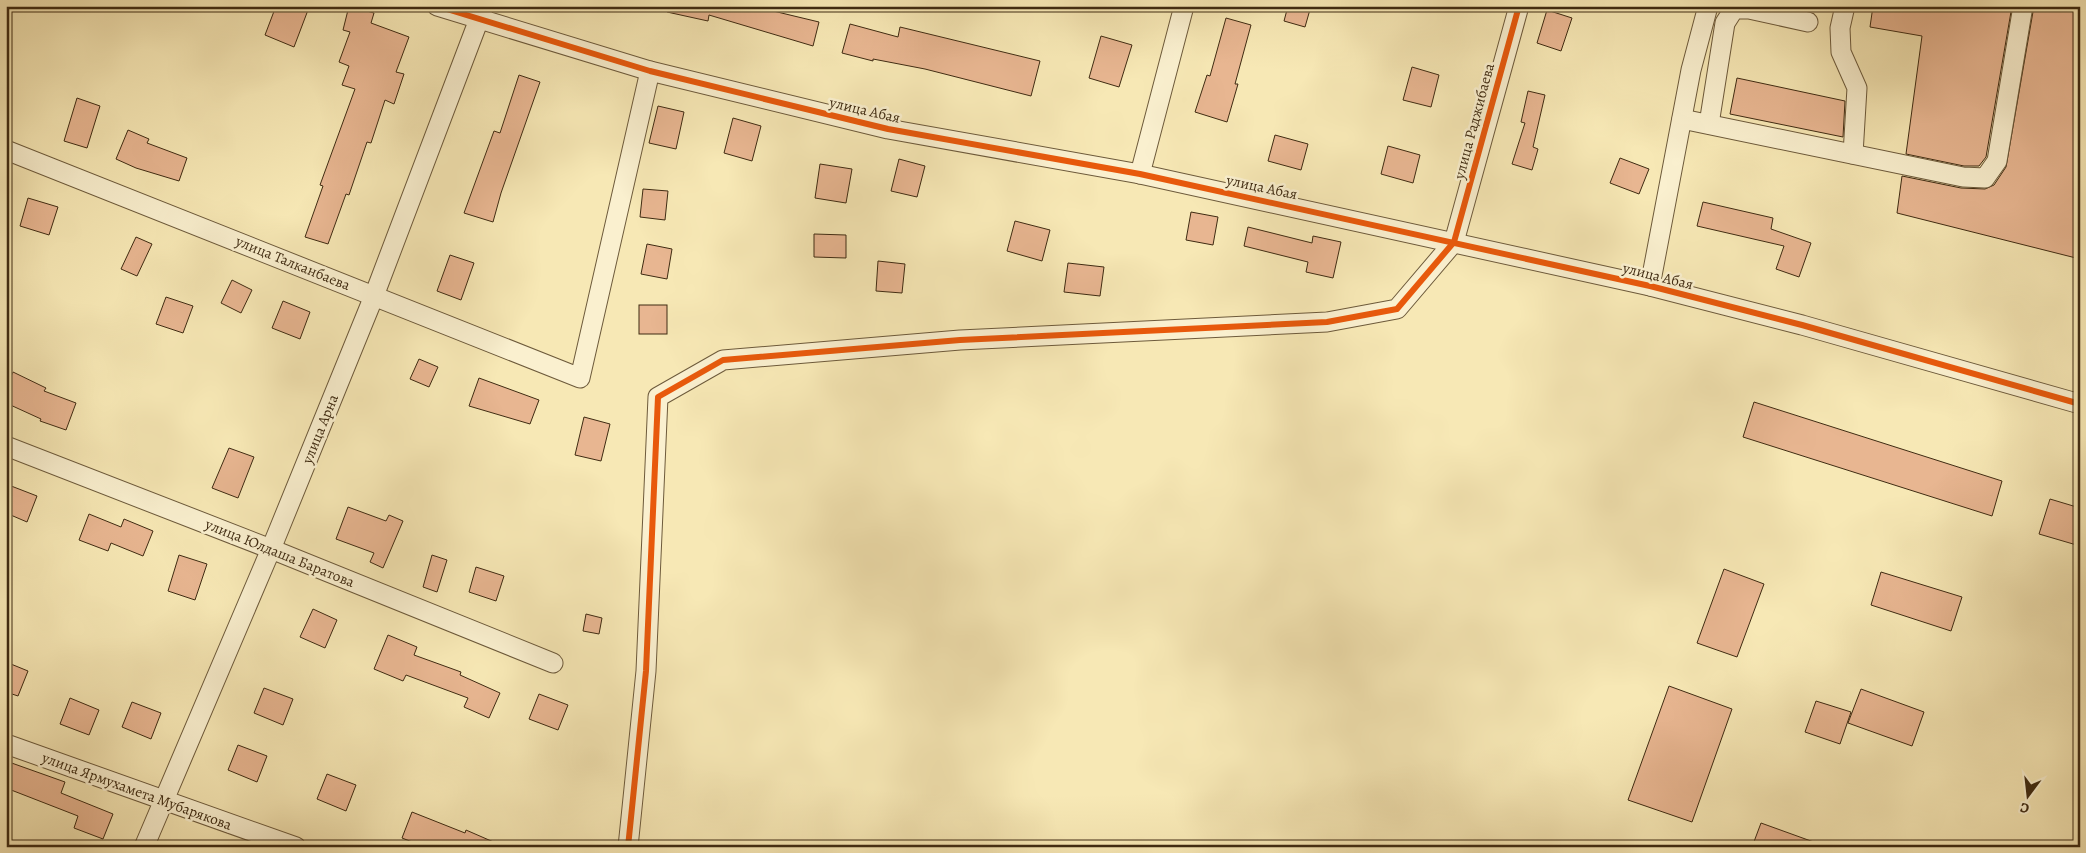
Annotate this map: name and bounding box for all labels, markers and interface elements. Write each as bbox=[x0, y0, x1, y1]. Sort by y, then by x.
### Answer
street label: улица Раджибаева bbox=[1449, 61, 1499, 182]
street label: улица Абая bbox=[827, 92, 902, 128]
street label: улица Абая bbox=[1224, 170, 1299, 204]
street label: улица Талканбаева bbox=[232, 231, 353, 295]
street label: улица Абая bbox=[1620, 257, 1695, 294]
street label: улица Арна bbox=[297, 391, 343, 468]
street label: улица Юлдаша Баратова bbox=[202, 514, 358, 592]
street label: улица Ярмухамета Мубарякова bbox=[38, 747, 235, 835]
north arrow bbox=[2004, 770, 2054, 820]
text: С bbox=[2018, 798, 2031, 818]

